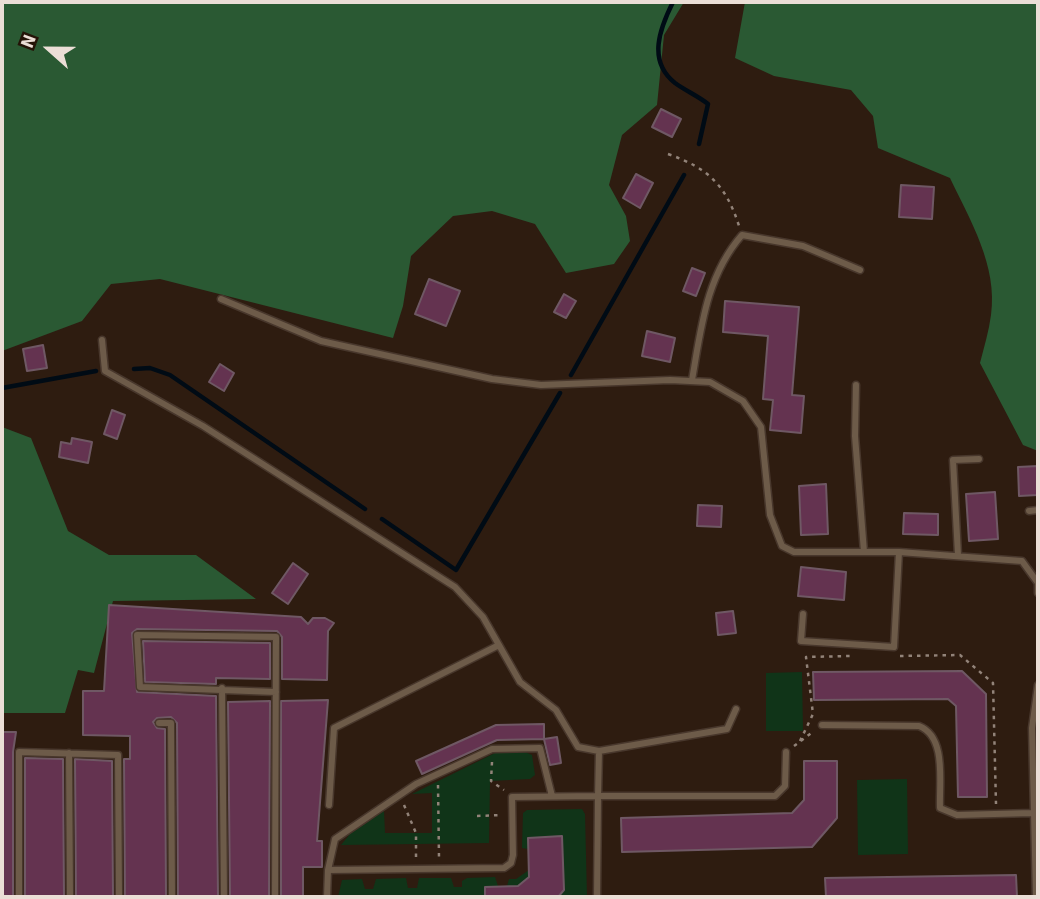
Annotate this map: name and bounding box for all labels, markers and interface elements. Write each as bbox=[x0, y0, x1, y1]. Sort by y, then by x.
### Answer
north arrow bbox=[14, 14, 84, 84]
text: N bbox=[14, 31, 44, 52]

